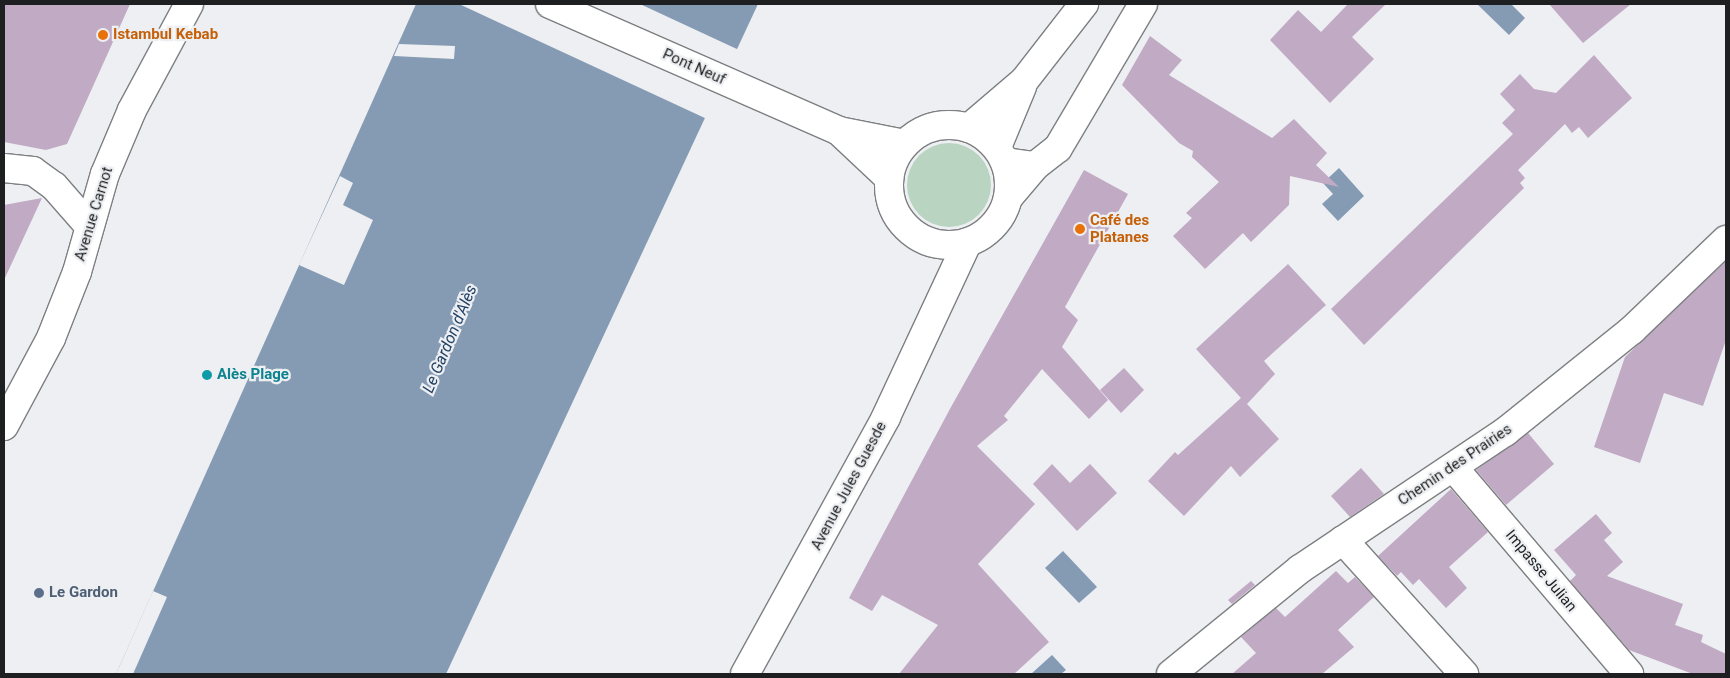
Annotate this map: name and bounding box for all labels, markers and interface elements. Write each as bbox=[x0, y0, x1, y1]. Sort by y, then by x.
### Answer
place label: Istambul Kebab bbox=[113, 26, 218, 44]
marker: Istambul Kebab bbox=[97, 29, 109, 41]
street label: Pont Neuf bbox=[660, 45, 728, 89]
street label: Avenue Carnot bbox=[71, 165, 117, 263]
place label: Café des Platanes bbox=[1090, 211, 1149, 246]
marker: Café des Platanes bbox=[1074, 223, 1086, 235]
water label: Le Gardon d'Alès bbox=[419, 282, 481, 396]
place label: Alès Plage bbox=[217, 366, 289, 384]
marker: Alès Plage bbox=[201, 369, 213, 381]
street label: Avenue Jules Guesde bbox=[807, 419, 891, 553]
street label: Chemin des Prairies bbox=[1395, 420, 1515, 510]
street label: Impasse Julian bbox=[1502, 526, 1580, 616]
place label: Le Gardon bbox=[49, 584, 118, 602]
marker: Le Gardon bbox=[33, 587, 45, 599]

